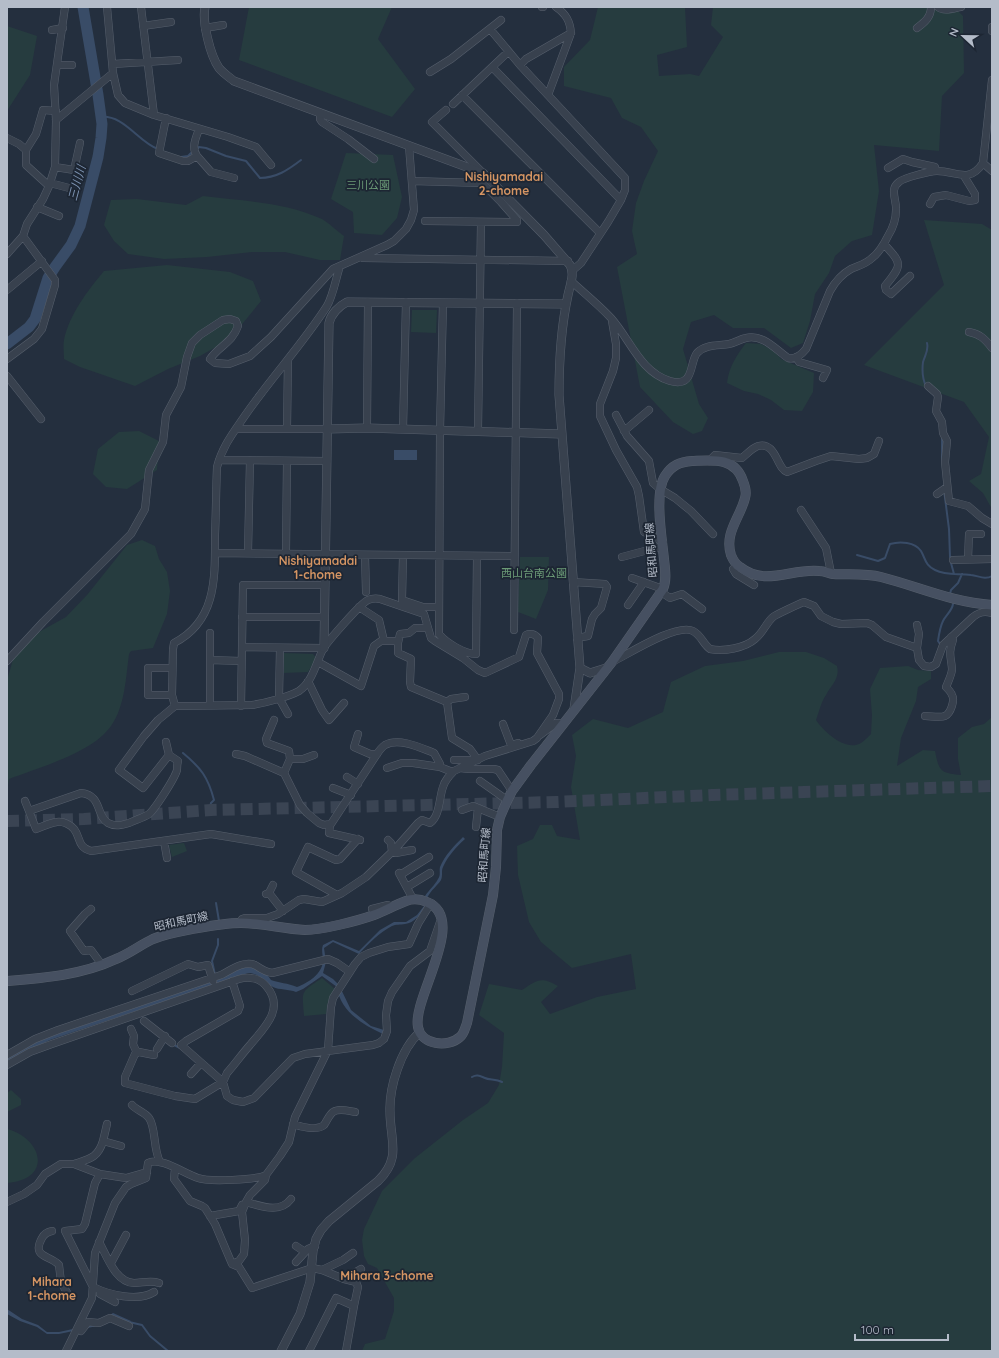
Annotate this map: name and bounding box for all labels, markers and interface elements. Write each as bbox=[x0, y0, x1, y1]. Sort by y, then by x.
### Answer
north arrow bbox=[943, 16, 983, 56]
text: N bbox=[946, 26, 962, 39]
water label: 三川川 bbox=[65, 162, 89, 202]
district label: Nishiyamadai 2-chome bbox=[465, 169, 543, 198]
park label: 三川公園 bbox=[346, 178, 390, 192]
street label: 昭和馬町線 bbox=[642, 522, 660, 578]
district label: Nishiyamadai 1-chome bbox=[279, 553, 357, 582]
park label: 西山台南公園 bbox=[501, 566, 567, 580]
street label: 昭和馬町線 bbox=[475, 827, 493, 883]
street label: 昭和馬町線 bbox=[153, 908, 209, 934]
district label: Mihara 3-chome bbox=[340, 1268, 434, 1283]
district label: Mihara 1-chome bbox=[28, 1274, 76, 1303]
scale bar bbox=[855, 1316, 948, 1342]
text: 100 m bbox=[861, 1322, 894, 1337]

